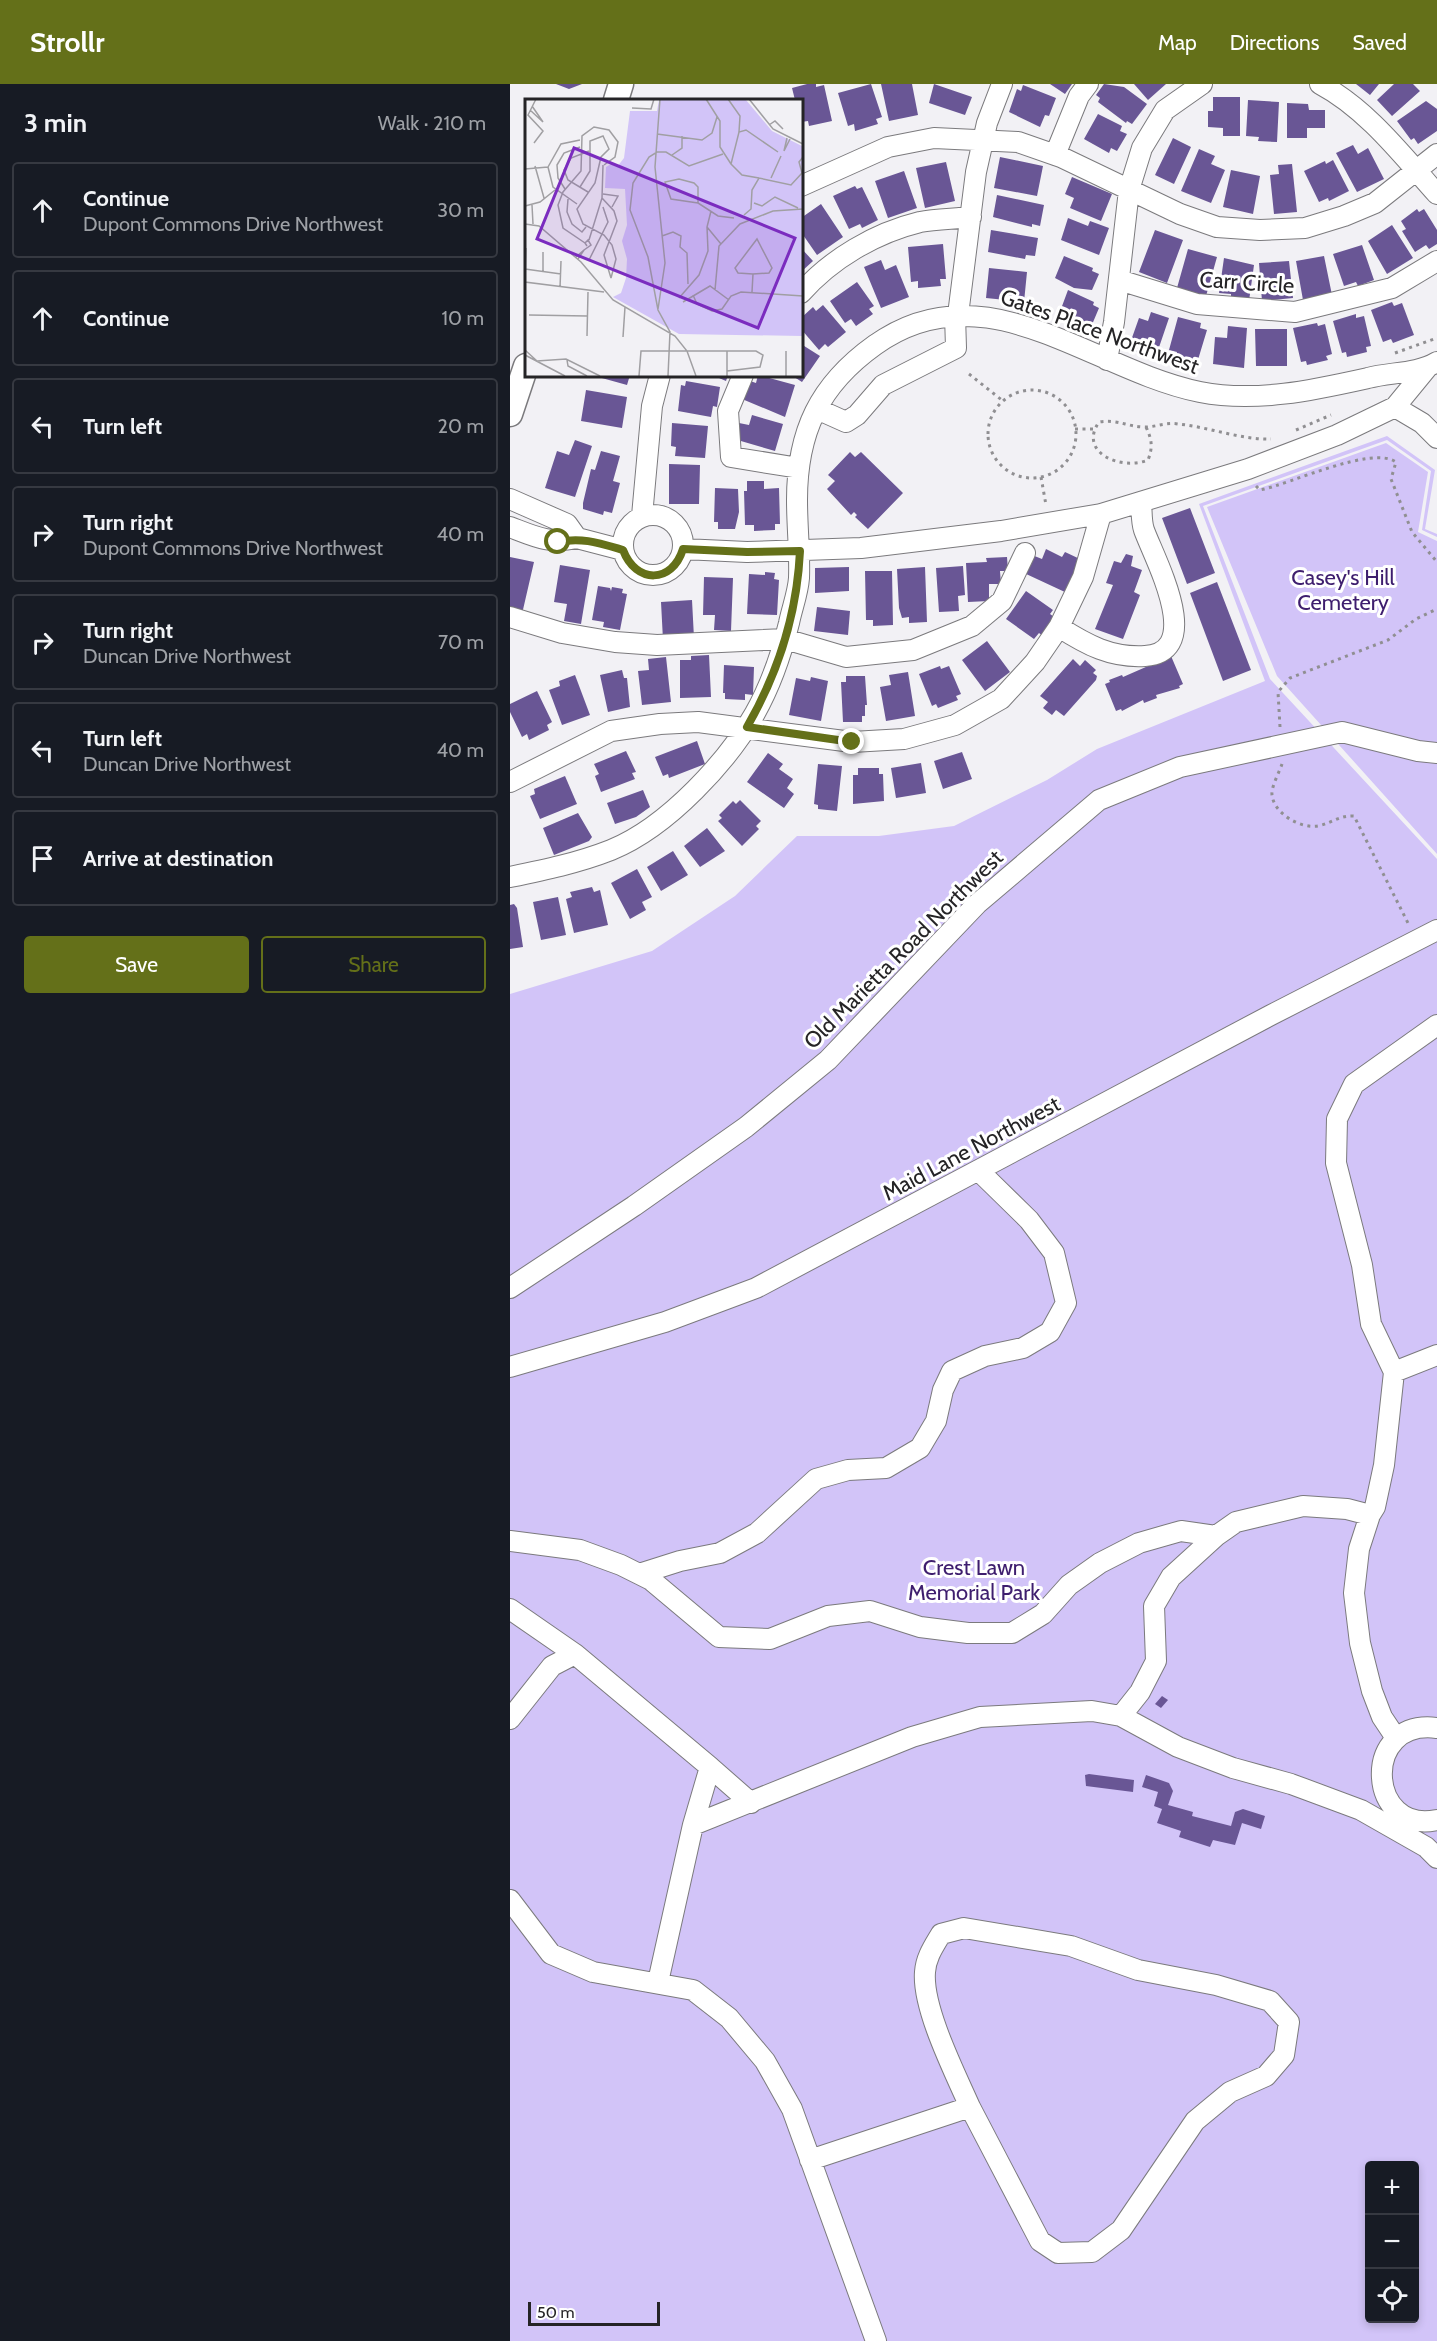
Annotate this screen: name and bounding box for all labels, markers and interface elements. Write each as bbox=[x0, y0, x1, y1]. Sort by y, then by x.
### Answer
text: Strollr bbox=[30, 25, 104, 59]
text: Map bbox=[1158, 30, 1197, 55]
text: Directions bbox=[1230, 30, 1319, 55]
text: Saved bbox=[1352, 30, 1407, 55]
inset map bbox=[525, 99, 802, 376]
text: 3 min bbox=[24, 107, 87, 139]
text: Walk · 210 m bbox=[378, 111, 486, 135]
text: Continue bbox=[83, 185, 169, 212]
icon: ahead bbox=[26, 194, 59, 227]
text: 30 m bbox=[437, 198, 484, 222]
text: Dupont Commons Drive Northwest bbox=[83, 212, 383, 236]
street label: Carr Circle bbox=[1199, 266, 1295, 299]
street label: Gates Place Northwest bbox=[997, 283, 1203, 380]
icon: ahead bbox=[26, 302, 59, 335]
text: Continue bbox=[83, 305, 169, 332]
text: 10 m bbox=[441, 306, 484, 330]
icon: left bbox=[26, 410, 59, 443]
text: Turn left bbox=[83, 413, 162, 440]
text: 20 m bbox=[438, 414, 484, 438]
text: Turn right bbox=[83, 509, 173, 536]
icon: right bbox=[26, 518, 59, 551]
text: 40 m bbox=[436, 522, 484, 546]
route start bbox=[544, 528, 570, 554]
text: Dupont Commons Drive Northwest bbox=[83, 536, 383, 560]
park label: Casey's Hill Cemetery bbox=[1291, 564, 1396, 616]
text: Turn right bbox=[83, 617, 173, 644]
icon: right bbox=[26, 626, 59, 659]
text: 70 m bbox=[438, 630, 484, 654]
text: Duncan Drive Northwest bbox=[83, 644, 291, 668]
text: Turn left bbox=[83, 725, 162, 752]
route end bbox=[838, 728, 864, 754]
icon: left bbox=[26, 734, 59, 767]
text: 40 m bbox=[436, 738, 484, 762]
text: Duncan Drive Northwest bbox=[83, 752, 291, 776]
icon: arrive bbox=[26, 842, 59, 875]
street label: Old Marietta Road Northwest bbox=[798, 844, 1009, 1054]
text: Arrive at destination bbox=[83, 845, 273, 872]
button: Save bbox=[24, 936, 249, 993]
button: Share bbox=[261, 936, 486, 993]
street label: Maid Lane Northwest bbox=[878, 1090, 1065, 1207]
park label: Crest Lawn Memorial Park bbox=[908, 1554, 1040, 1606]
map controls bbox=[1365, 2161, 1419, 2323]
button: + bbox=[1365, 2161, 1419, 2215]
button: − bbox=[1365, 2215, 1419, 2269]
button: locate bbox=[1365, 2269, 1419, 2323]
scale bar bbox=[528, 2299, 660, 2326]
text: 50 m bbox=[537, 2303, 574, 2322]

